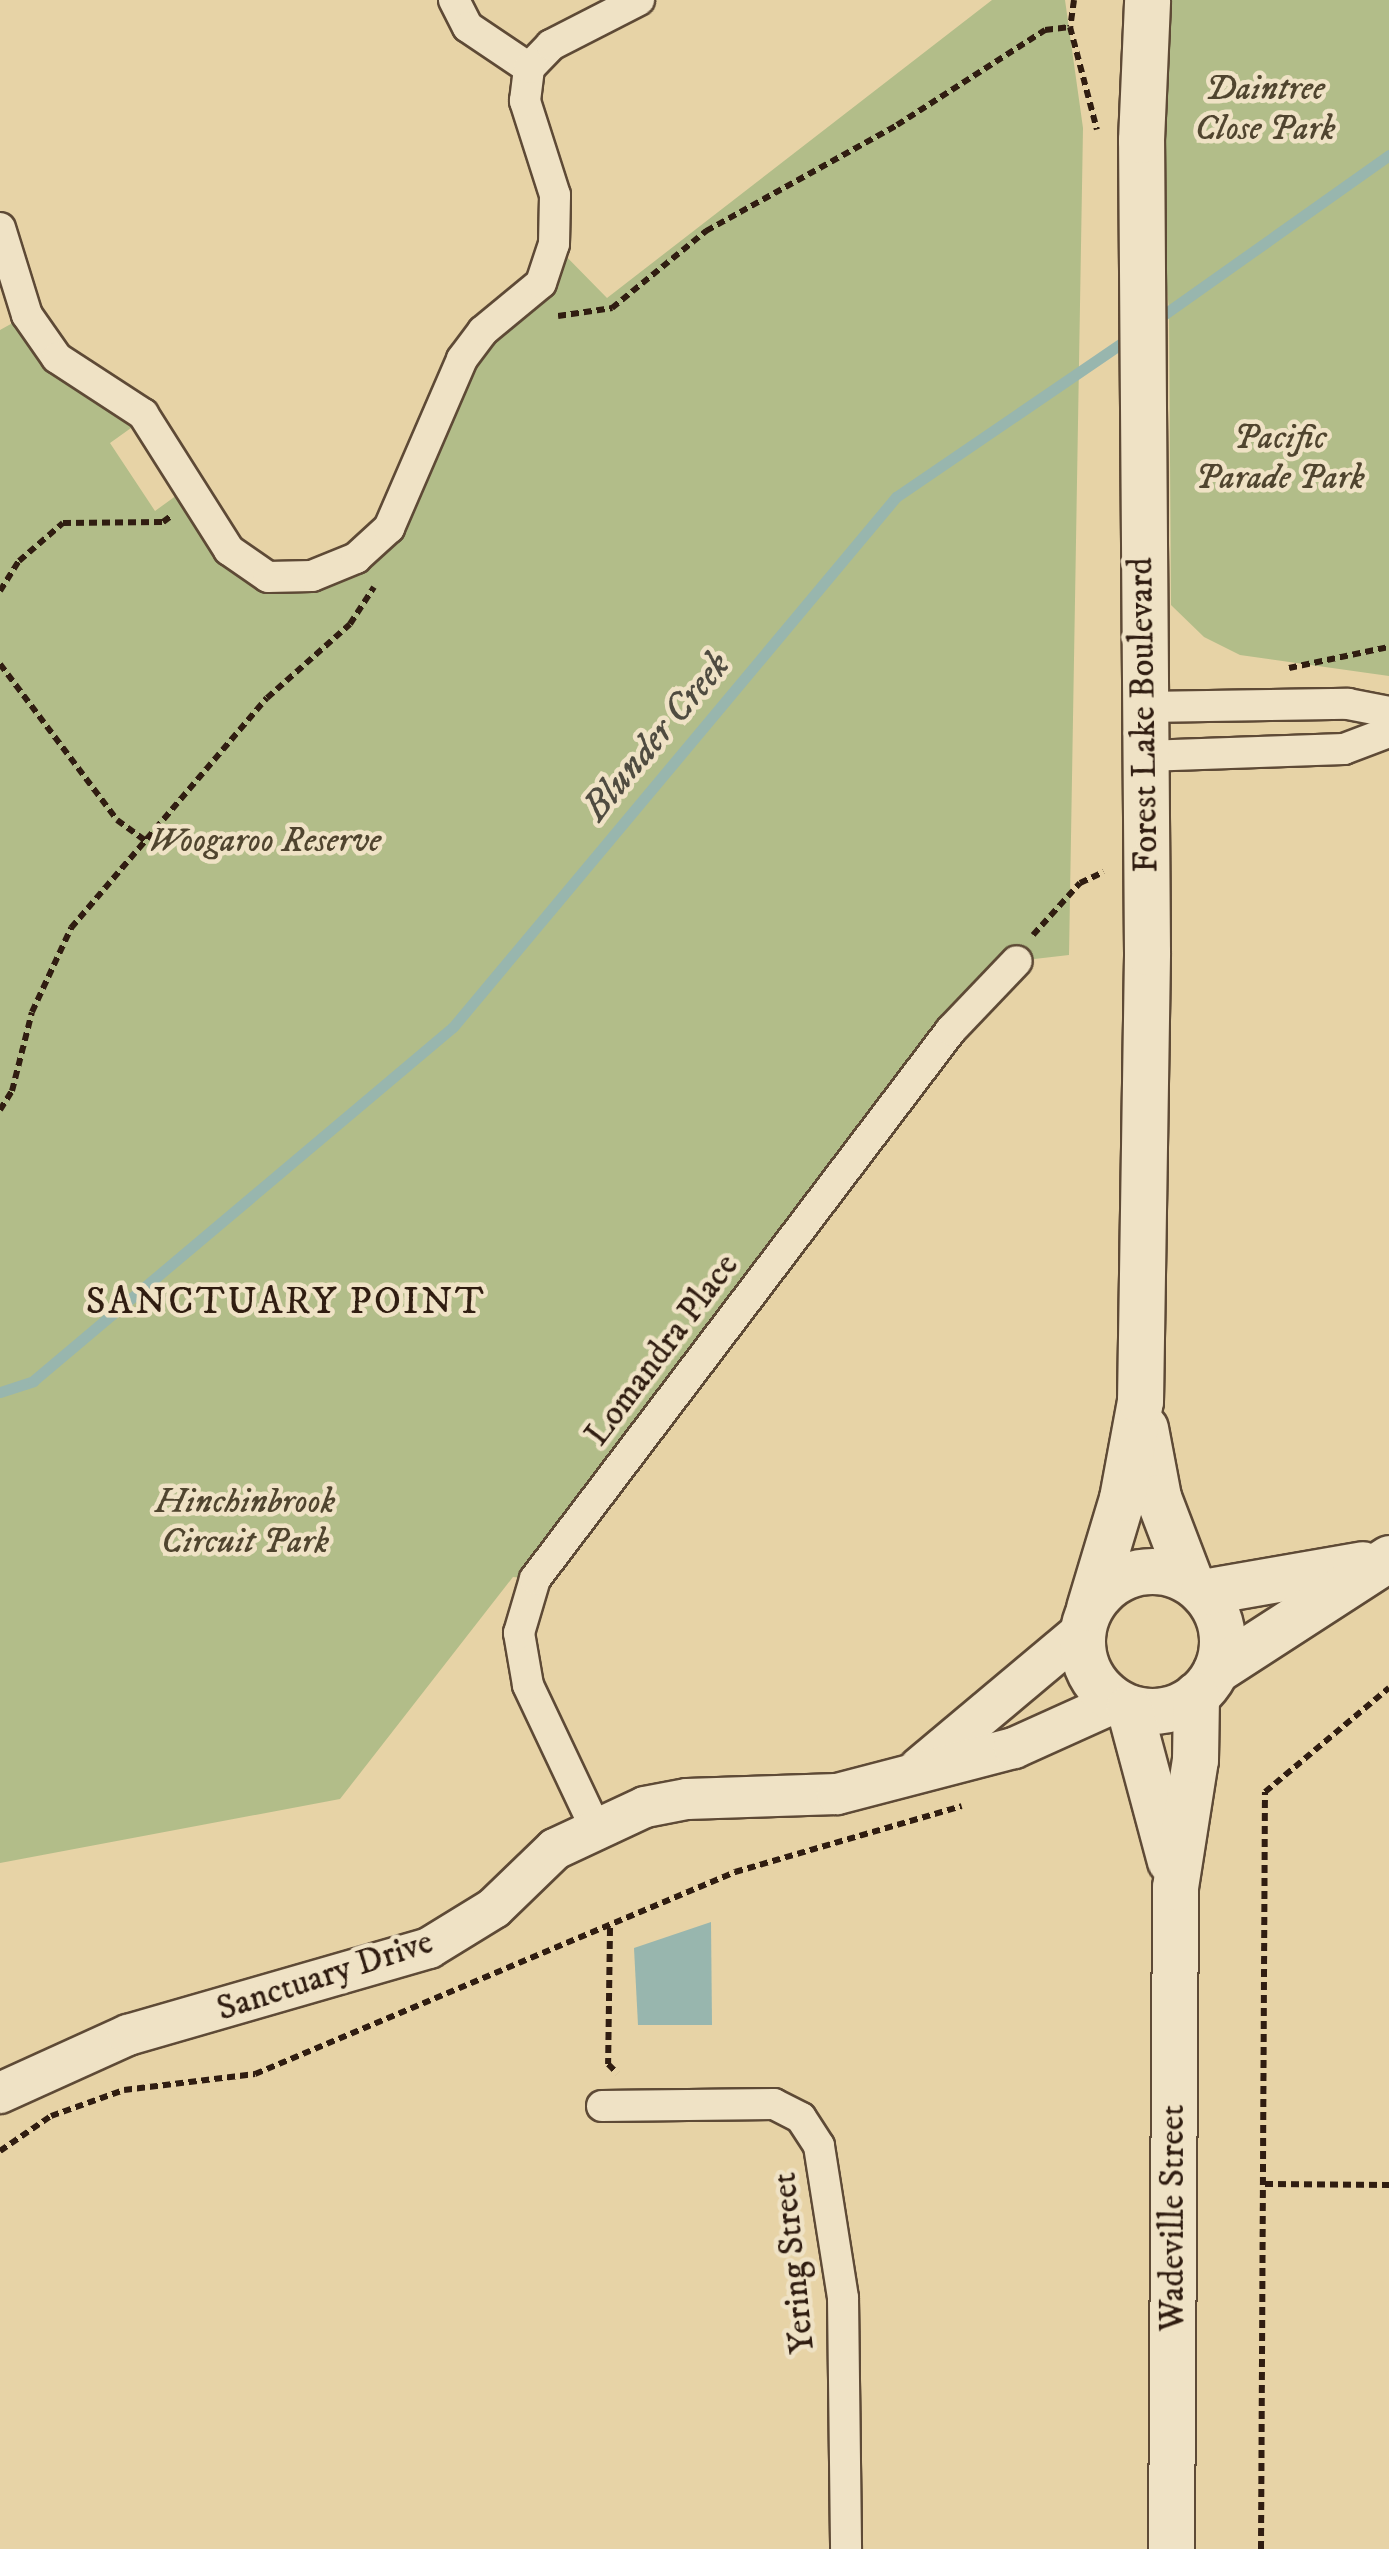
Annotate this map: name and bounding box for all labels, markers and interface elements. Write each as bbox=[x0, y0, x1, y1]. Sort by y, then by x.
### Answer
park label: Daintree Close Park bbox=[1194, 68, 1336, 150]
park label: Pacific Parade Park bbox=[1195, 417, 1365, 499]
street label: Forest Lake Boulevard bbox=[1120, 557, 1168, 873]
water label: Blunder Creek bbox=[573, 644, 741, 830]
park label: Woogaroo Reserve bbox=[149, 820, 381, 862]
street label: Lomandra Place bbox=[576, 1246, 748, 1454]
district label: SANCTUARY POINT bbox=[86, 1280, 486, 1326]
park label: Hinchinbrook Circuit Park bbox=[155, 1481, 335, 1563]
street label: Sanctuary Drive bbox=[212, 1921, 438, 2031]
street label: Wadeville Street bbox=[1152, 2105, 1194, 2331]
street label: Yering Street bbox=[764, 2170, 824, 2356]

